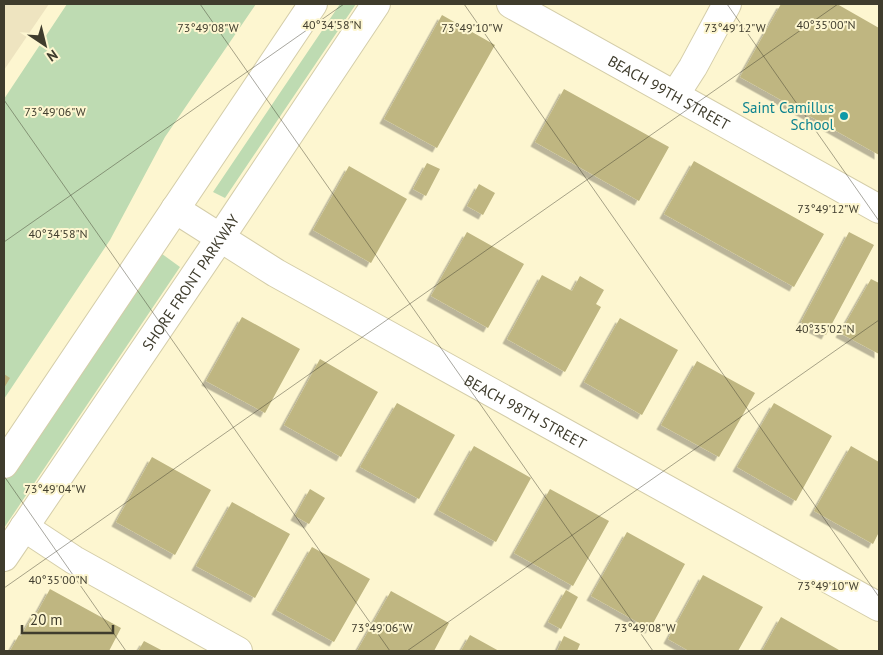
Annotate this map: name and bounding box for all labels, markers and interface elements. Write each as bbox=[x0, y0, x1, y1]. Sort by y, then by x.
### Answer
text: 40°34'58"N bbox=[302, 17, 362, 32]
text: 40°35'00"N bbox=[796, 17, 856, 32]
north arrow bbox=[20, 20, 70, 70]
text: 73°49'08"W bbox=[177, 20, 239, 35]
text: 73°49'10"W bbox=[441, 20, 503, 35]
text: 73°49'12"W bbox=[704, 20, 766, 35]
text: N bbox=[44, 46, 61, 66]
street label: BEACH 99TH STREET bbox=[605, 51, 734, 134]
place label: Saint Camillus School bbox=[742, 98, 835, 134]
text: 73°49'06"W bbox=[24, 104, 86, 119]
marker: Saint Camillus School bbox=[838, 110, 850, 122]
text: 73°49'12"W bbox=[797, 201, 859, 216]
street label: SHORE FRONT PARKWAY bbox=[137, 210, 243, 354]
text: 40°34'58"N bbox=[28, 226, 88, 241]
text: 40°35'02"N bbox=[795, 321, 855, 336]
street label: BEACH 98TH STREET bbox=[461, 370, 591, 453]
text: 73°49'04"W bbox=[24, 481, 86, 496]
text: 40°35'00"N bbox=[28, 572, 88, 587]
text: 73°49'10"W bbox=[797, 578, 859, 593]
scale bar bbox=[22, 602, 114, 634]
text: 20 m bbox=[30, 610, 63, 629]
text: 73°49'06"W bbox=[351, 620, 413, 635]
text: 73°49'08"W bbox=[614, 620, 676, 635]

